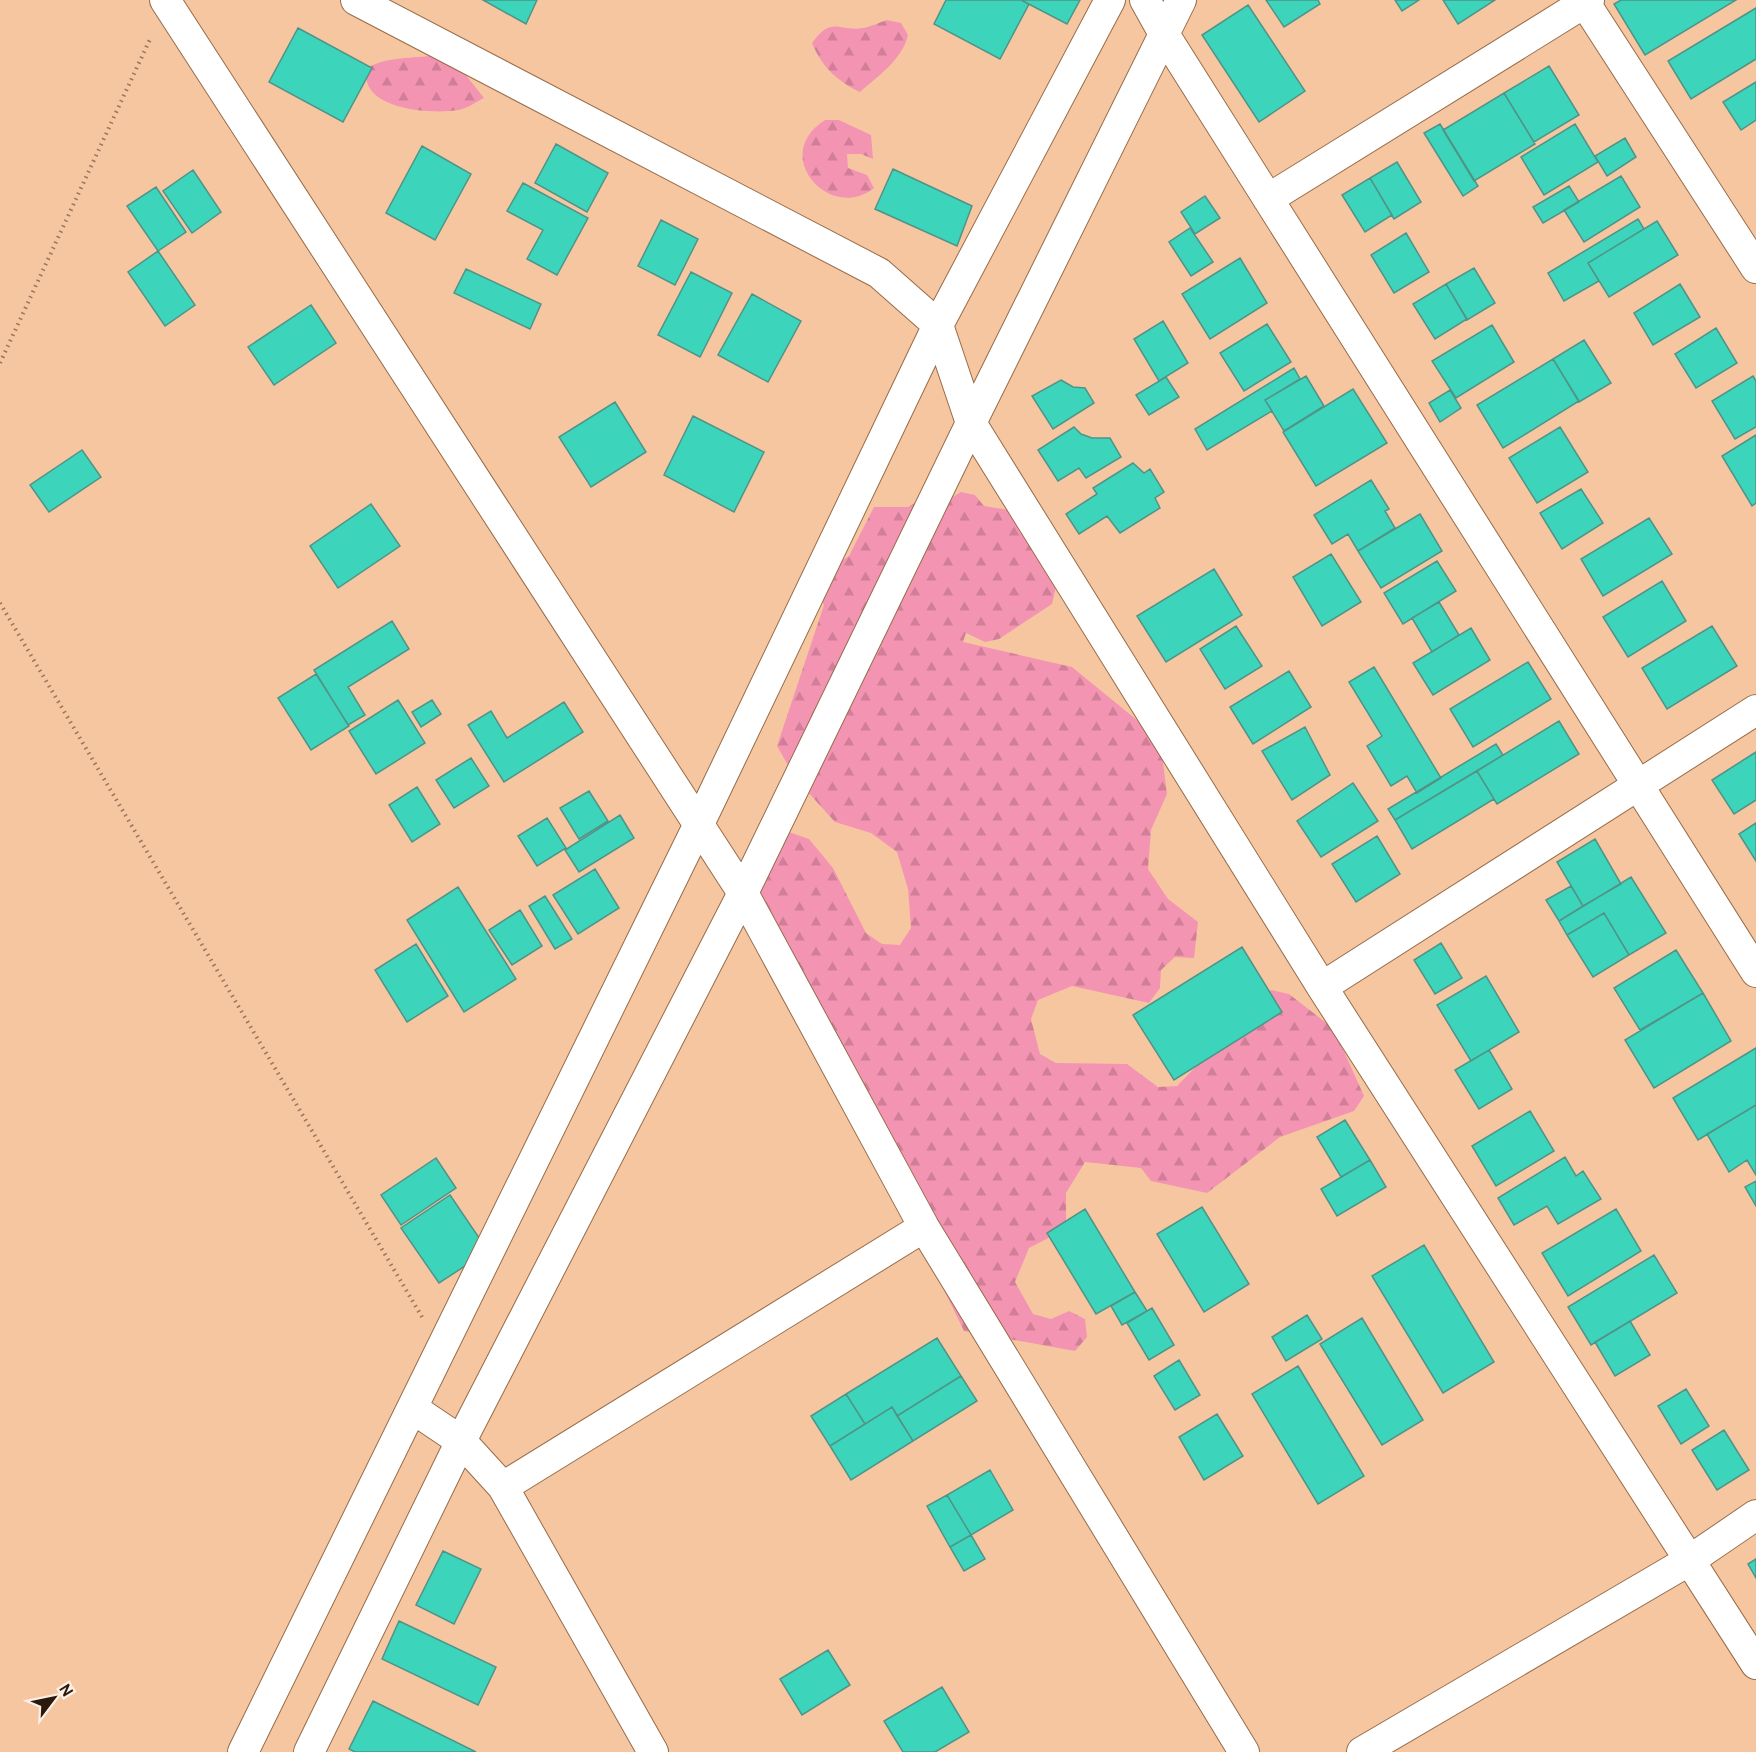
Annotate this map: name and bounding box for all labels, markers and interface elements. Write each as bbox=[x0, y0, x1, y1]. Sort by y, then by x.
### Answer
north arrow bbox=[24, 1668, 84, 1728]
text: N bbox=[53, 1681, 77, 1701]

